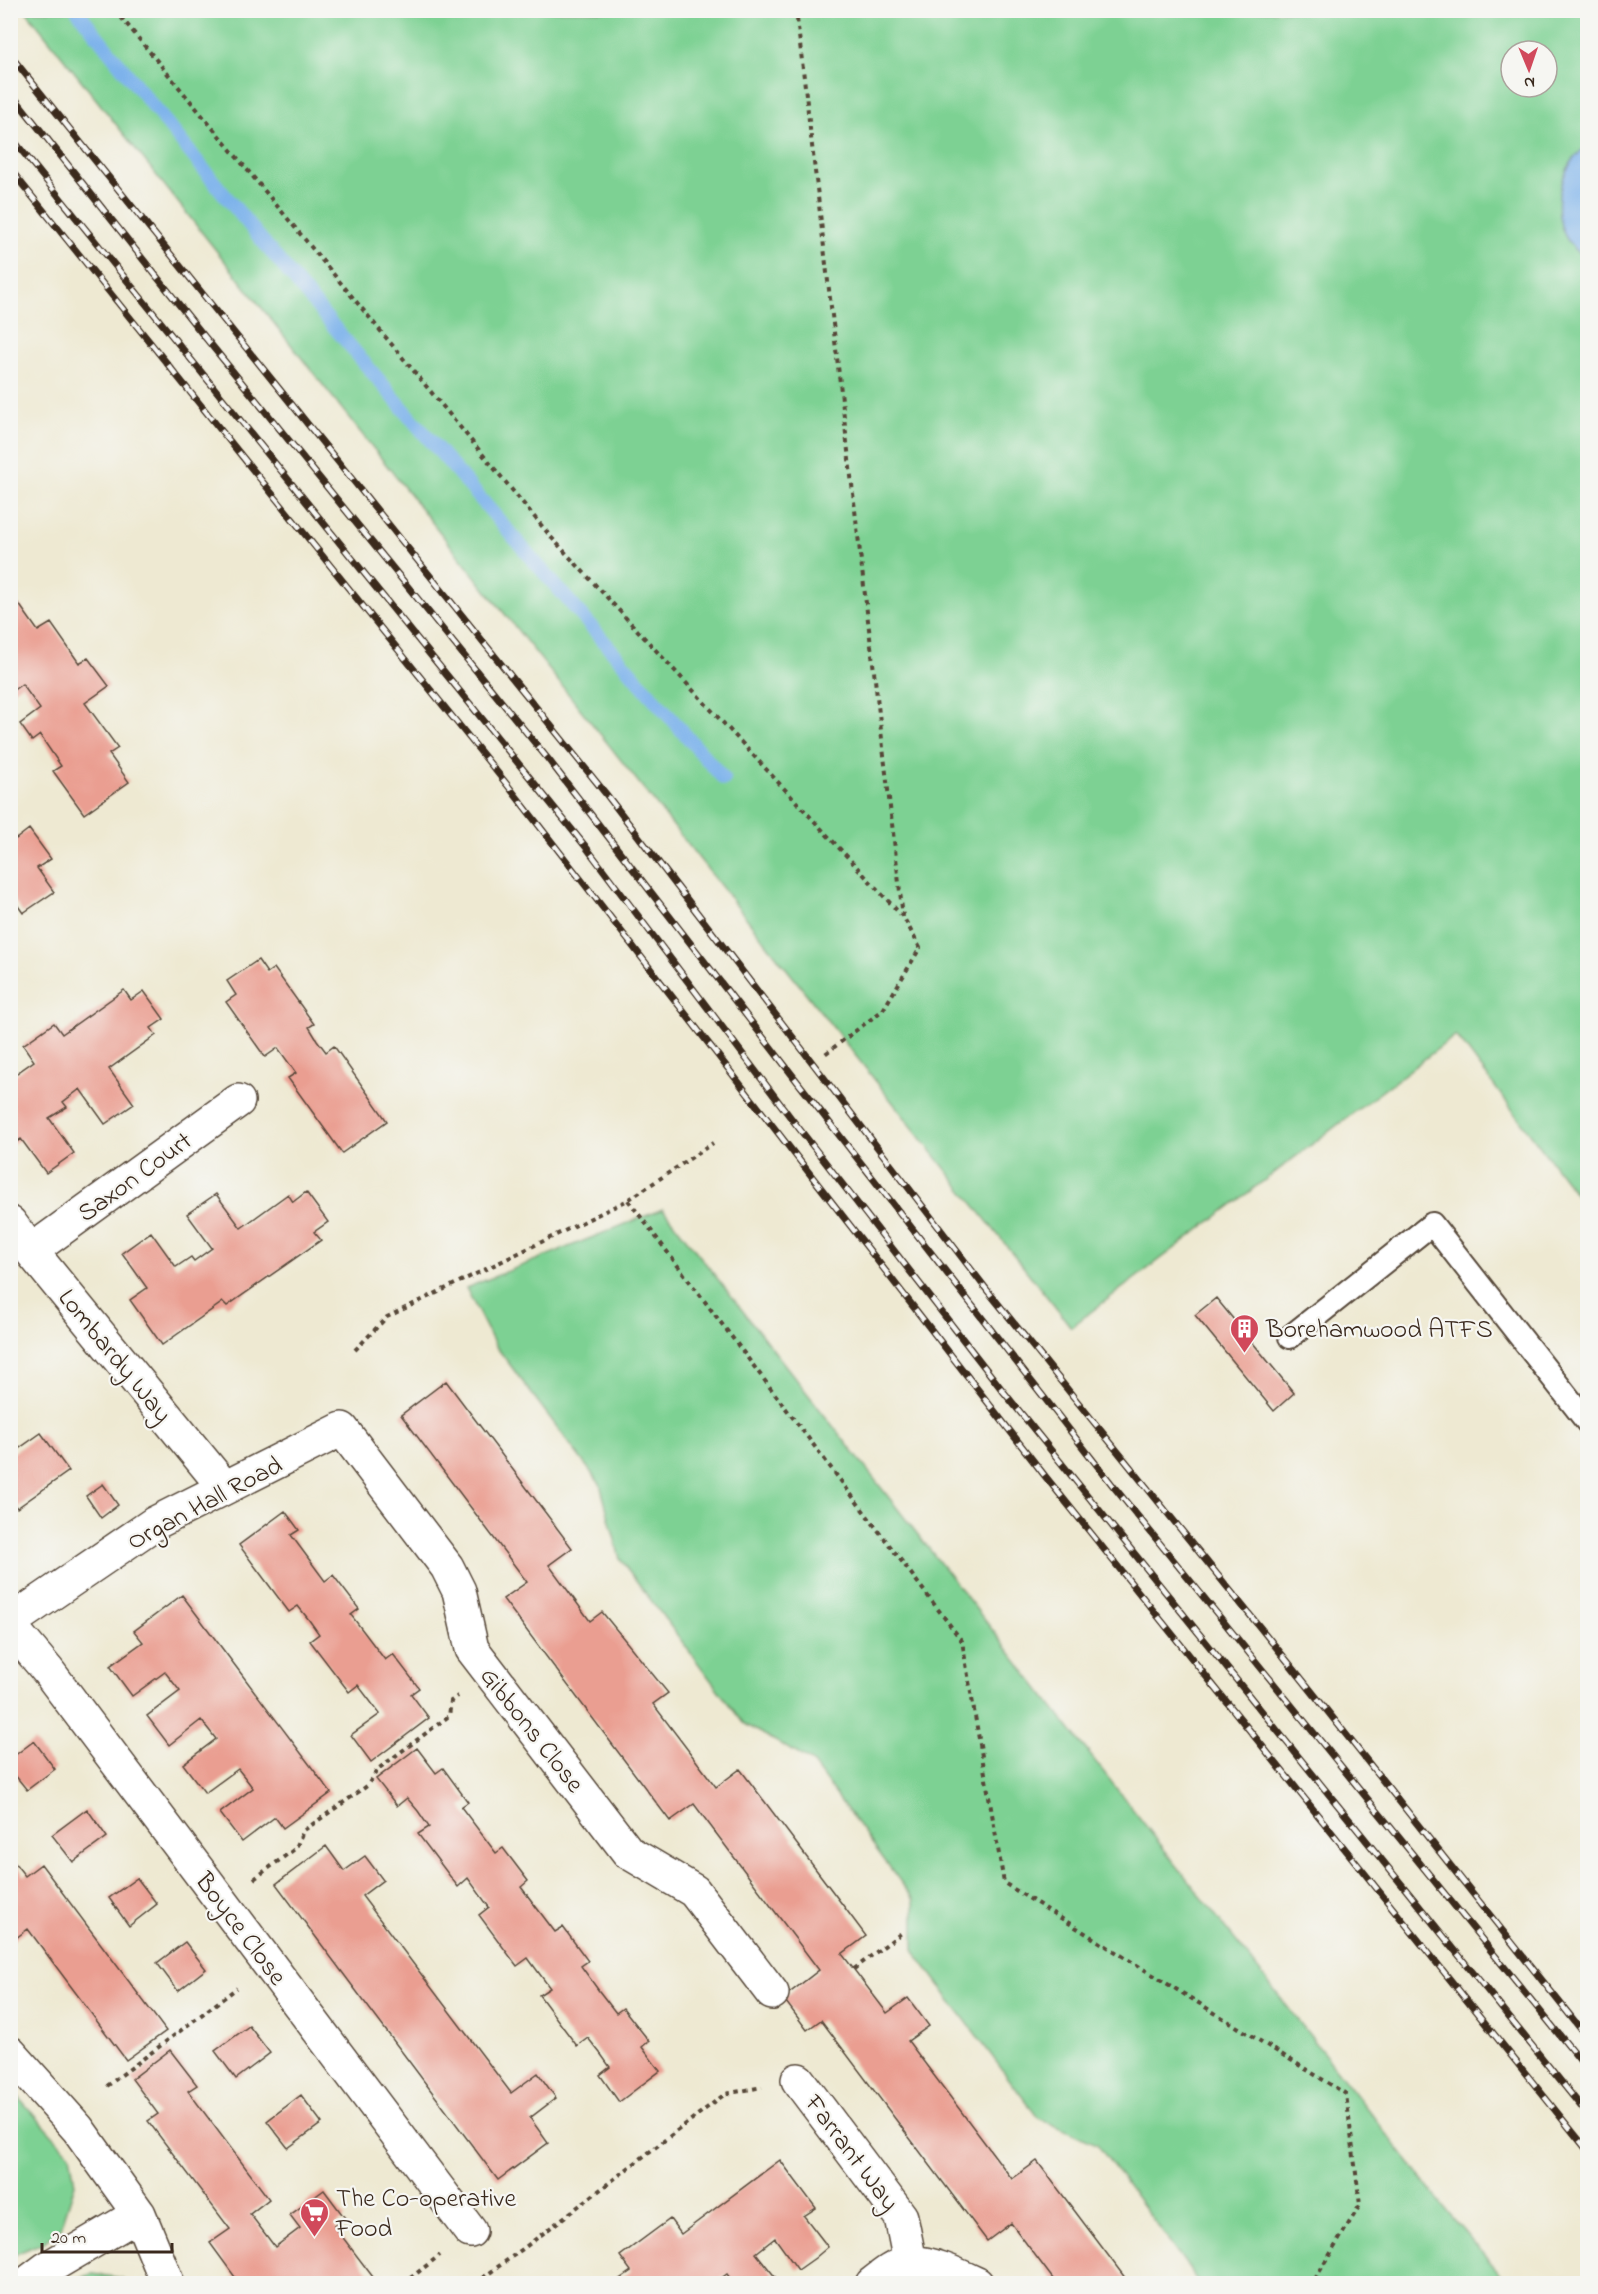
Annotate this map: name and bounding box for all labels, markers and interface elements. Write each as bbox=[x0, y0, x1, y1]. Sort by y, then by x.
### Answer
north arrow bbox=[1499, 39, 1559, 99]
text: N bbox=[1523, 70, 1535, 94]
street label: Saxon Court bbox=[70, 1124, 201, 1233]
street label: Lombardy Way bbox=[48, 1281, 180, 1432]
building icon: Borehamwood ATFS bbox=[1229, 1312, 1261, 1354]
place label: Borehamwood ATFS bbox=[1265, 1312, 1493, 1350]
street label: Organ Hall Road bbox=[121, 1448, 290, 1562]
street label: Gibbons Close bbox=[469, 1660, 592, 1802]
street label: Boyce Close bbox=[184, 1864, 295, 1995]
street label: Farrant Way bbox=[793, 2087, 907, 2220]
place label: The Co-operative Food bbox=[335, 2181, 517, 2249]
supermarket icon: The Co-operative Food bbox=[299, 2196, 331, 2238]
scale bar bbox=[42, 2216, 172, 2254]
text: 20 m bbox=[51, 2226, 86, 2252]

